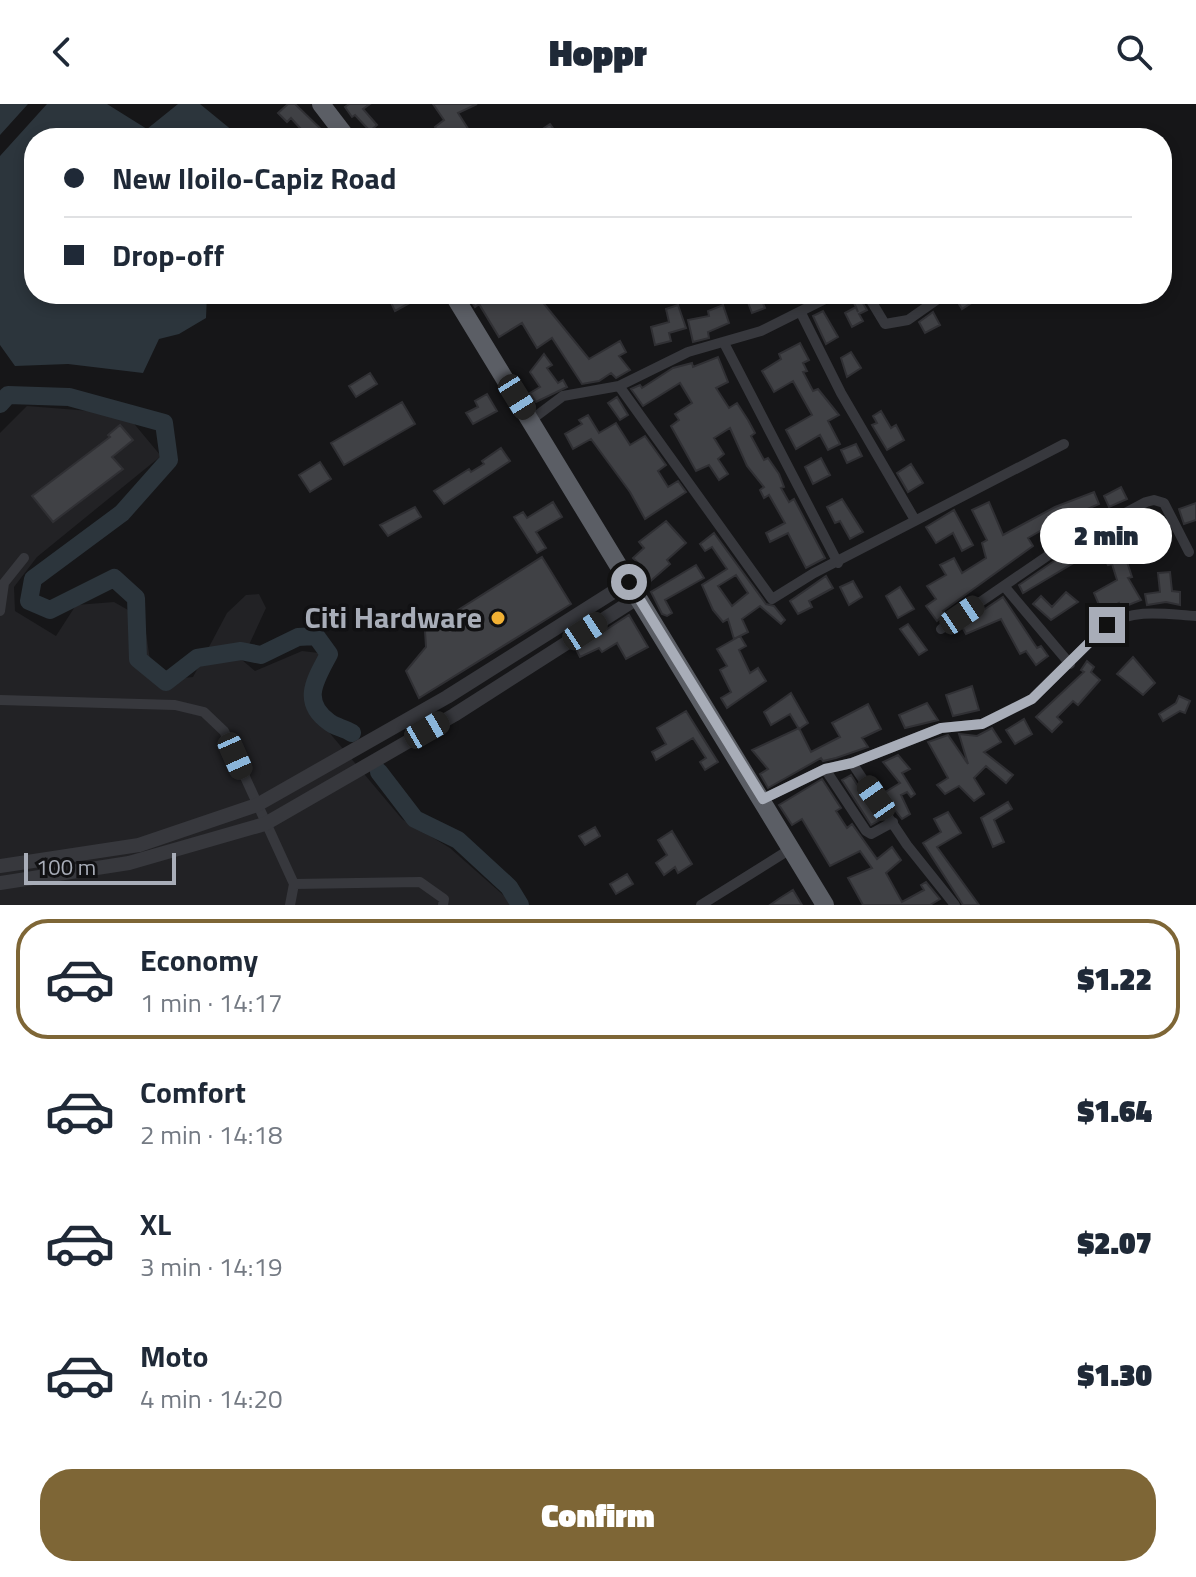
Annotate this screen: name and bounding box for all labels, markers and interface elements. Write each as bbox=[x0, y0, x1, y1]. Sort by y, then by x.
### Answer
text: Hoppr bbox=[549, 25, 647, 80]
icon: back bbox=[40, 30, 84, 74]
icon: search bbox=[1112, 30, 1156, 74]
text: New Iloilo-Capiz Road bbox=[112, 155, 396, 201]
text: Drop-off bbox=[112, 232, 224, 278]
car bbox=[494, 370, 540, 424]
callout: 2 min bbox=[1041, 509, 1173, 565]
text: 2 min bbox=[1074, 516, 1138, 555]
route start bbox=[611, 564, 647, 600]
car bbox=[935, 592, 989, 638]
place label: Citi Hardware bbox=[304, 594, 482, 640]
route end bbox=[1089, 607, 1125, 643]
car bbox=[558, 608, 612, 654]
marker: Citi Hardware bbox=[489, 609, 507, 627]
car bbox=[400, 708, 454, 752]
car bbox=[214, 729, 256, 783]
car bbox=[852, 771, 900, 825]
scale bar bbox=[24, 849, 176, 885]
text: 100 m bbox=[36, 850, 96, 884]
text: Economy bbox=[140, 937, 258, 983]
icon: car bbox=[44, 943, 116, 1015]
text: $1.22 bbox=[1078, 956, 1152, 1002]
text: 1 min · 14:17 bbox=[140, 983, 283, 1022]
text: Comfort bbox=[140, 1069, 246, 1115]
icon: car bbox=[44, 1075, 116, 1147]
text: $1.64 bbox=[1078, 1088, 1152, 1134]
text: 2 min · 14:18 bbox=[140, 1115, 283, 1154]
text: XL bbox=[140, 1201, 171, 1247]
icon: car bbox=[44, 1207, 116, 1279]
text: $2.07 bbox=[1078, 1220, 1152, 1266]
text: 3 min · 14:19 bbox=[140, 1247, 283, 1286]
text: Moto bbox=[140, 1333, 208, 1379]
icon: car bbox=[44, 1339, 116, 1411]
text: $1.30 bbox=[1078, 1352, 1152, 1398]
text: 4 min · 14:20 bbox=[140, 1379, 283, 1418]
button: Confirm bbox=[40, 1469, 1156, 1561]

